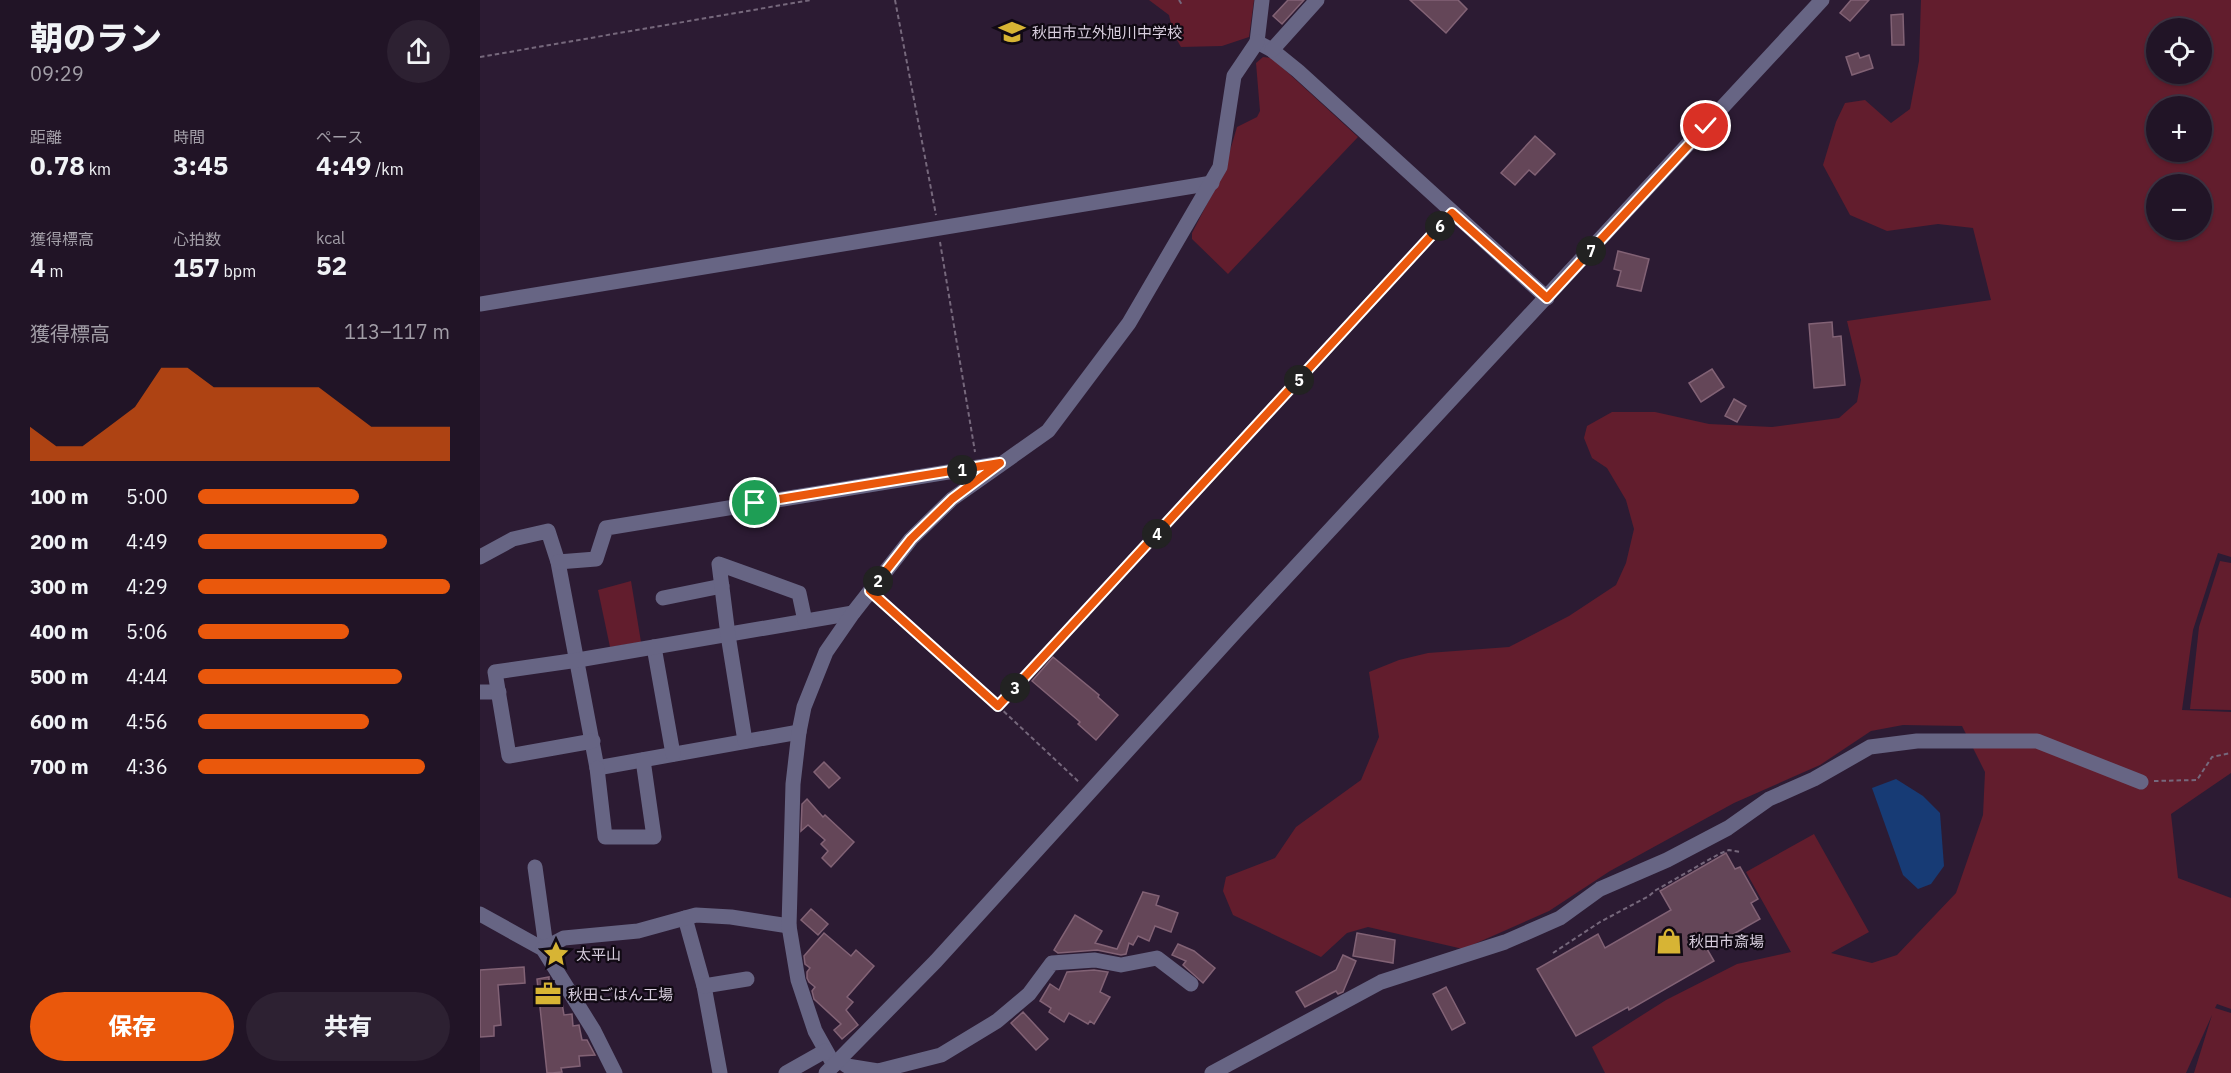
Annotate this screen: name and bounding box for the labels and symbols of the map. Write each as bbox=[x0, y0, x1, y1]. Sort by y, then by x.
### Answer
school or university icon: 秋田市立外旭川中学校 bbox=[997, 17, 1027, 47]
place label: 秋田市立外旭川中学校 bbox=[1032, 23, 1182, 42]
pin bbox=[1680, 100, 1731, 151]
pin: 6 bbox=[1425, 211, 1455, 241]
pin: 7 bbox=[1576, 236, 1606, 266]
pin: 5 bbox=[1284, 365, 1314, 395]
pin: 1 bbox=[947, 455, 977, 485]
pin bbox=[729, 477, 780, 528]
pin: 4 bbox=[1142, 519, 1172, 549]
pin: 2 bbox=[863, 566, 893, 596]
pin: 3 bbox=[1000, 673, 1030, 703]
shop icon: 秋田市斎場 bbox=[1654, 926, 1684, 956]
place label: 秋田市斎場 bbox=[1689, 932, 1764, 951]
place icon: 太平山 bbox=[541, 939, 571, 969]
place label: 太平山 bbox=[576, 945, 621, 964]
office icon: 秋田ごはん工場 bbox=[533, 979, 563, 1009]
place label: 秋田ごはん工場 bbox=[568, 985, 673, 1004]

